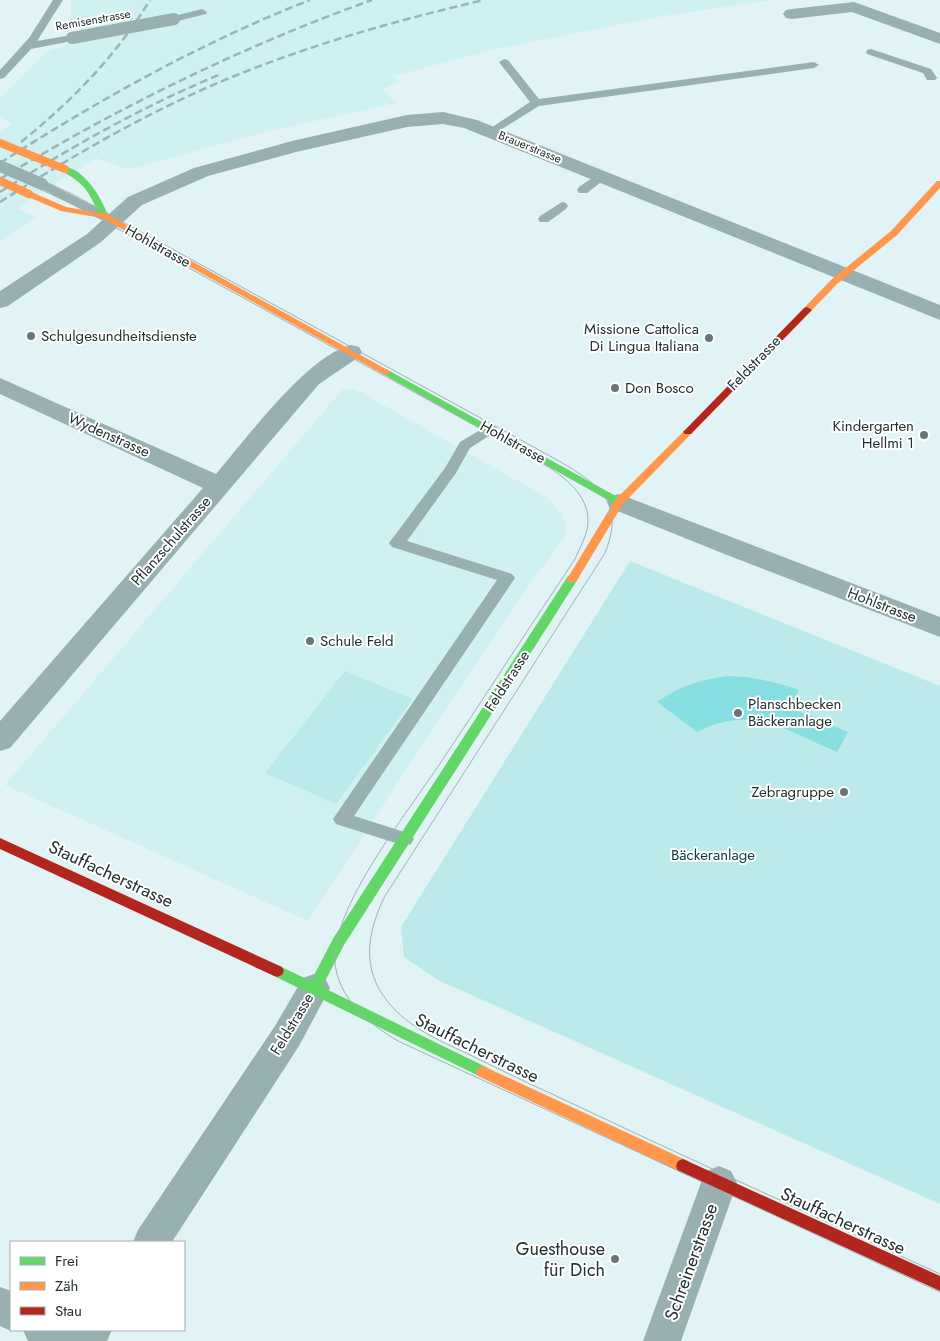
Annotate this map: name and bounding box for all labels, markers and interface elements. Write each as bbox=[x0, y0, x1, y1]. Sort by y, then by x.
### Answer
street label: Remisenstrasse bbox=[54, 5, 132, 35]
street label: Brauerstrasse bbox=[496, 126, 564, 168]
street label: Hohlstrasse bbox=[121, 219, 195, 273]
place label: Missione Cattolica Di Lingua Italiana bbox=[584, 318, 699, 357]
place label: Schulgesundheitsdienste bbox=[41, 325, 197, 347]
marker: Schulgesundheitsdienste bbox=[25, 330, 37, 342]
street label: Feldstrasse bbox=[722, 330, 786, 395]
marker: Missione Cattolica Di Lingua Italiana bbox=[703, 332, 715, 344]
place label: Don Bosco bbox=[625, 377, 694, 399]
marker: Don Bosco bbox=[609, 382, 621, 394]
street label: Wydenstrasse bbox=[65, 407, 154, 463]
street label: Hohlstrasse bbox=[476, 415, 550, 469]
place label: Kindergarten Hellmi 1 bbox=[832, 415, 914, 454]
marker: Kindergarten Hellmi 1 bbox=[918, 429, 930, 441]
street label: Pflanzschulstrasse bbox=[126, 491, 216, 591]
street label: Hohlstrasse bbox=[844, 582, 920, 628]
place label: Schule Feld bbox=[320, 630, 394, 652]
marker: Schule Feld bbox=[304, 635, 316, 647]
street label: Feldstrasse bbox=[479, 646, 535, 716]
place label: Planschbecken Bäckeranlage bbox=[748, 693, 841, 732]
marker: Planschbecken Bäckeranlage bbox=[732, 707, 744, 719]
place label: Zebragruppe bbox=[751, 781, 834, 803]
marker: Zebragruppe bbox=[838, 786, 850, 798]
street label: Stauffacherstrasse bbox=[44, 834, 178, 914]
park label: Bäckeranlage bbox=[671, 844, 755, 866]
street label: Feldstrasse bbox=[265, 989, 319, 1059]
street label: Stauffacherstrasse bbox=[411, 1007, 543, 1089]
street label: Stauffacherstrasse bbox=[776, 1181, 910, 1261]
street label: Schreinerstrasse bbox=[658, 1200, 724, 1324]
place label: Guesthouse für Dich bbox=[516, 1236, 605, 1283]
legend bbox=[10, 1241, 185, 1331]
text: Frei bbox=[55, 1250, 79, 1272]
marker: Guesthouse für Dich bbox=[609, 1253, 621, 1265]
text: Zäh bbox=[55, 1275, 78, 1297]
text: Stau bbox=[55, 1300, 82, 1322]

